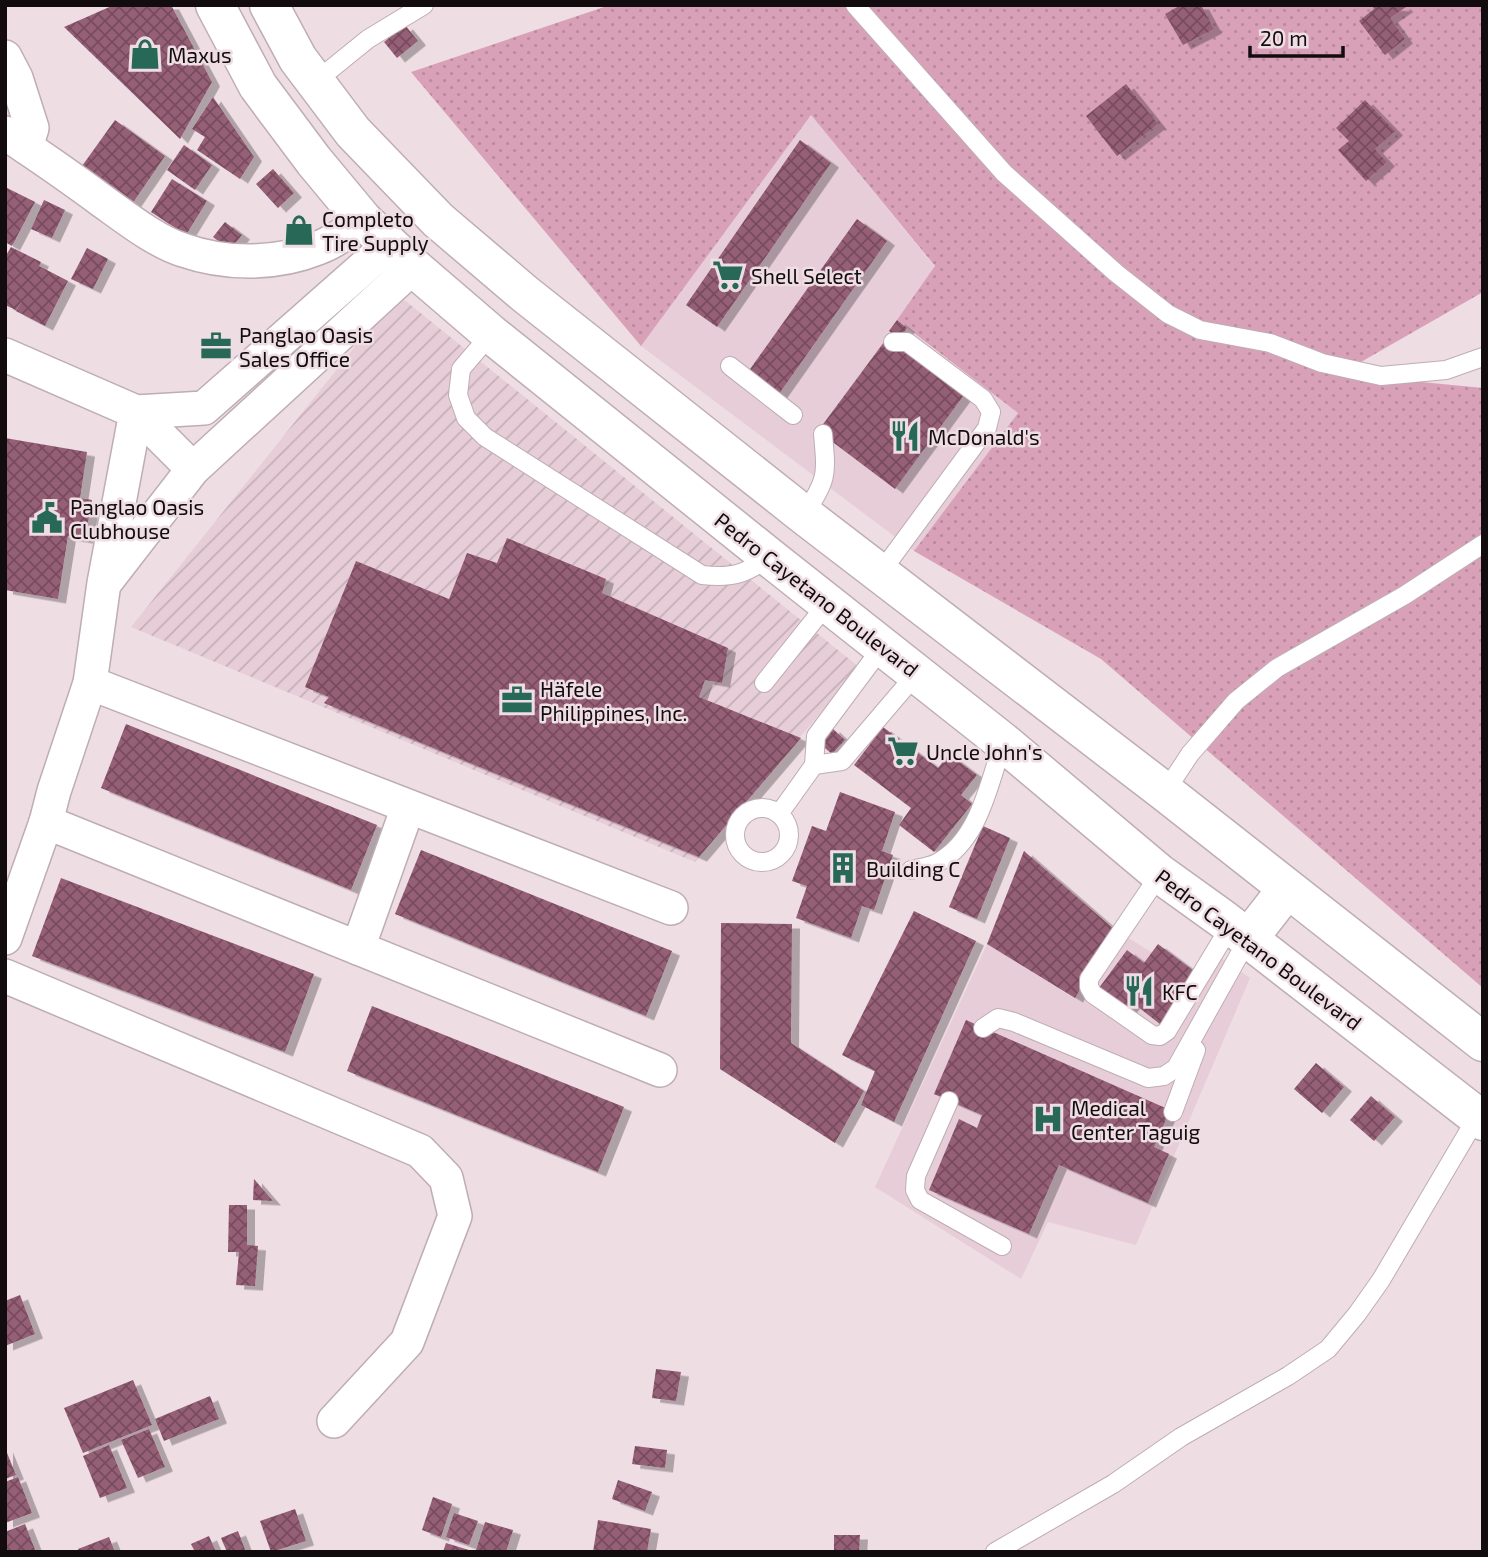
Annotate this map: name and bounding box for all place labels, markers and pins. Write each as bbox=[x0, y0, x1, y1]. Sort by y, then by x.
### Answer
shop icon: Maxus bbox=[128, 37, 162, 71]
place label: Maxus bbox=[168, 42, 232, 67]
place label: Completo Tire Supply bbox=[322, 206, 429, 255]
shop icon: Completo Tire Supply bbox=[282, 213, 316, 247]
supermarket icon: Shell Select bbox=[711, 258, 745, 292]
place label: Shell Select bbox=[751, 263, 862, 288]
place label: Panglao Oasis Sales Office bbox=[239, 322, 373, 371]
office icon: Panglao Oasis Sales Office bbox=[199, 329, 233, 363]
restaurant icon: McDonald's bbox=[888, 419, 922, 453]
place label: McDonald's bbox=[928, 424, 1040, 449]
place label: Panglao Oasis Clubhouse bbox=[70, 494, 204, 543]
public building icon: Panglao Oasis Clubhouse bbox=[30, 501, 64, 535]
place label: Häfele Philippines, Inc. bbox=[540, 676, 687, 725]
office icon: Häfele Philippines, Inc. bbox=[500, 683, 534, 717]
supermarket icon: Uncle John's bbox=[886, 734, 920, 768]
place label: Uncle John's bbox=[926, 739, 1043, 764]
building icon: Building C bbox=[826, 851, 860, 885]
place label: Building C bbox=[866, 856, 960, 881]
restaurant icon: KFC bbox=[1122, 974, 1156, 1008]
place label: KFC bbox=[1162, 979, 1198, 1004]
place label: Medical Center Taguig bbox=[1071, 1095, 1201, 1144]
hospital icon: Medical Center Taguig bbox=[1031, 1102, 1065, 1136]

